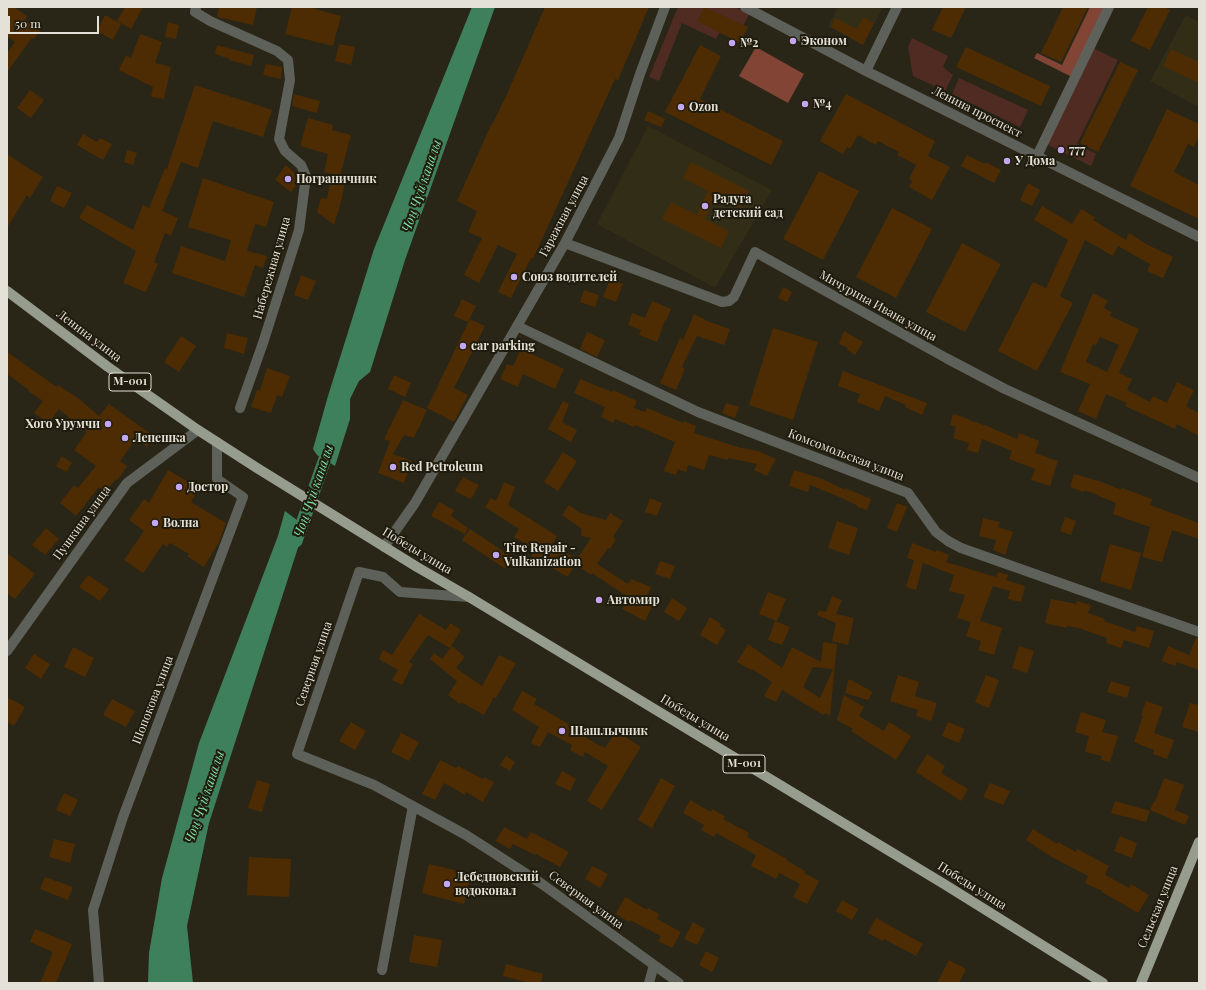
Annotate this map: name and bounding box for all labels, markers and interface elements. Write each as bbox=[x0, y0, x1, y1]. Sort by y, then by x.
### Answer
scale bar bbox=[10, 8, 101, 34]
text: 50 m bbox=[15, 15, 41, 31]
place label: Эконом bbox=[801, 34, 847, 48]
place label: №2 bbox=[740, 36, 759, 50]
marker: Эконом bbox=[788, 36, 798, 46]
marker: №2 bbox=[727, 38, 737, 48]
street label: Ленина проспект bbox=[930, 83, 1024, 141]
place label: №4 bbox=[813, 97, 832, 111]
marker: №4 bbox=[800, 99, 810, 109]
place label: Ozon bbox=[689, 100, 718, 114]
marker: Ozon bbox=[676, 102, 686, 112]
water label: Чоң Чүй каналы bbox=[399, 138, 445, 234]
place label: 777 bbox=[1069, 143, 1085, 157]
marker: 777 bbox=[1056, 145, 1066, 155]
place label: У Дома bbox=[1015, 154, 1055, 168]
marker: У Дома bbox=[1002, 156, 1012, 166]
place label: Пограничник bbox=[296, 172, 377, 186]
street label: Гаражная улица bbox=[536, 173, 592, 259]
marker: Пограничник bbox=[283, 174, 293, 184]
place label: Радуга детский сад bbox=[713, 192, 783, 220]
marker: Радуга детский сад bbox=[700, 201, 710, 211]
street label: Набережная улица bbox=[250, 215, 294, 321]
street label: Мичурина Ивана улица bbox=[817, 268, 939, 344]
place label: Союз водителей bbox=[522, 270, 617, 284]
marker: Союз водителей bbox=[509, 272, 519, 282]
street label: Ленина улица bbox=[54, 307, 124, 365]
place label: car parking bbox=[471, 339, 535, 353]
marker: car parking bbox=[458, 341, 468, 351]
road number: М-001 bbox=[109, 373, 151, 391]
place label: Хого Урумчи bbox=[25, 417, 100, 431]
marker: Хого Урумчи bbox=[103, 419, 113, 429]
street label: Комсомольская улица bbox=[786, 426, 906, 484]
place label: Лепешка bbox=[133, 431, 186, 445]
marker: Лепешка bbox=[120, 433, 130, 443]
water label: Чоң Чүй каналы bbox=[291, 443, 337, 539]
place label: Red Petroleum bbox=[401, 460, 483, 474]
marker: Red Petroleum bbox=[388, 462, 398, 472]
place label: Достор bbox=[187, 480, 228, 494]
marker: Достор bbox=[174, 482, 184, 492]
street label: Пушкина улица bbox=[50, 483, 114, 563]
place label: Волна bbox=[163, 516, 199, 530]
marker: Волна bbox=[150, 518, 160, 528]
street label: Победы улица bbox=[380, 525, 454, 577]
place label: Tire Repair - Vulkanization bbox=[504, 541, 581, 569]
marker: Tire Repair - Vulkanization bbox=[491, 550, 501, 560]
place label: Автомир bbox=[607, 593, 660, 607]
marker: Автомир bbox=[594, 595, 604, 605]
street label: Северная улица bbox=[293, 620, 335, 708]
street label: Шопокова улица bbox=[130, 654, 176, 746]
street label: Победы улица bbox=[658, 692, 732, 744]
place label: Шашлычник bbox=[570, 724, 648, 738]
marker: Шашлычник bbox=[557, 726, 567, 736]
water label: Чоң Чүй каналы bbox=[182, 749, 228, 845]
road number: М-001 bbox=[723, 755, 765, 773]
street label: Победы улица bbox=[935, 859, 1009, 913]
street label: Сельская улица bbox=[1135, 864, 1181, 950]
street label: Северная улица bbox=[546, 868, 626, 932]
place label: Лебедновский водоконал bbox=[455, 870, 539, 898]
marker: Лебедновский водоконал bbox=[442, 879, 452, 889]

